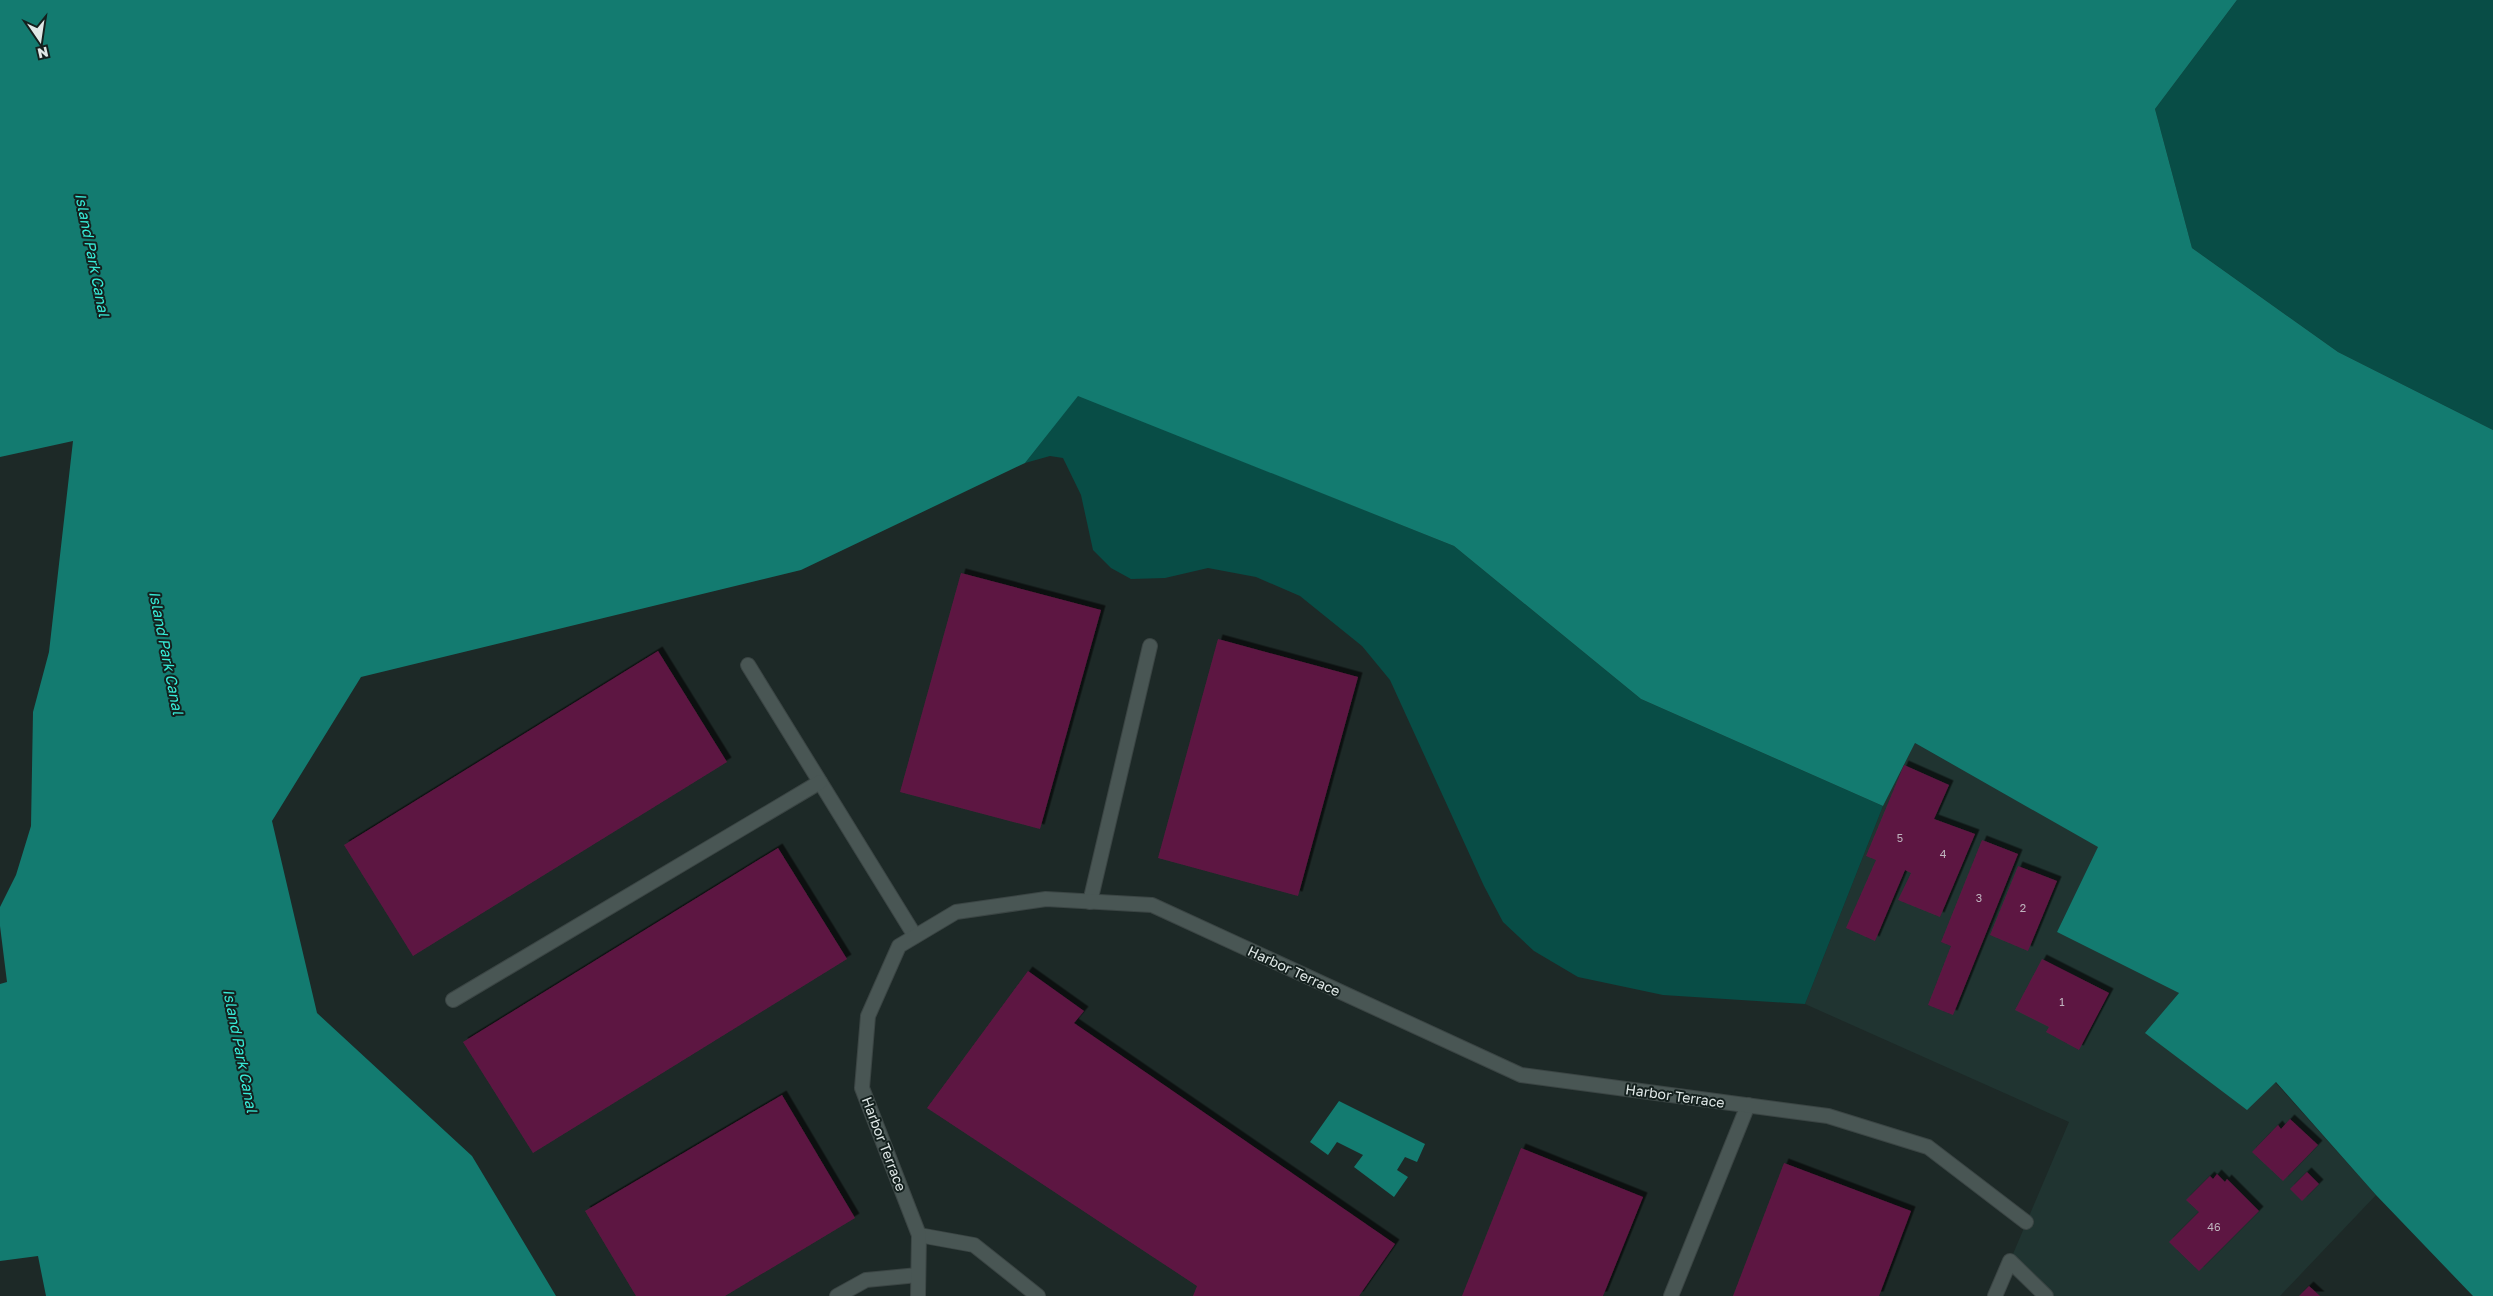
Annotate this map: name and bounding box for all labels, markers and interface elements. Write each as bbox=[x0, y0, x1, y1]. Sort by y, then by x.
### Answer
north arrow bbox=[15, 15, 65, 65]
text: N bbox=[36, 44, 50, 63]
water label: Island Park Canal bbox=[72, 191, 114, 319]
water label: Island Park Canal bbox=[146, 589, 188, 717]
house number: 5 bbox=[1897, 831, 1903, 844]
house number: 4 bbox=[1940, 847, 1947, 860]
house number: 3 bbox=[1976, 891, 1982, 904]
house number: 2 bbox=[2020, 901, 2026, 914]
street label: Harbor Terrace bbox=[1245, 942, 1343, 999]
water label: Island Park Canal bbox=[220, 987, 262, 1115]
house number: 1 bbox=[2059, 995, 2065, 1008]
street label: Harbor Terrace bbox=[1624, 1080, 1726, 1111]
street label: Harbor Terrace bbox=[859, 1094, 910, 1194]
house number: 46 bbox=[2207, 1220, 2221, 1233]

